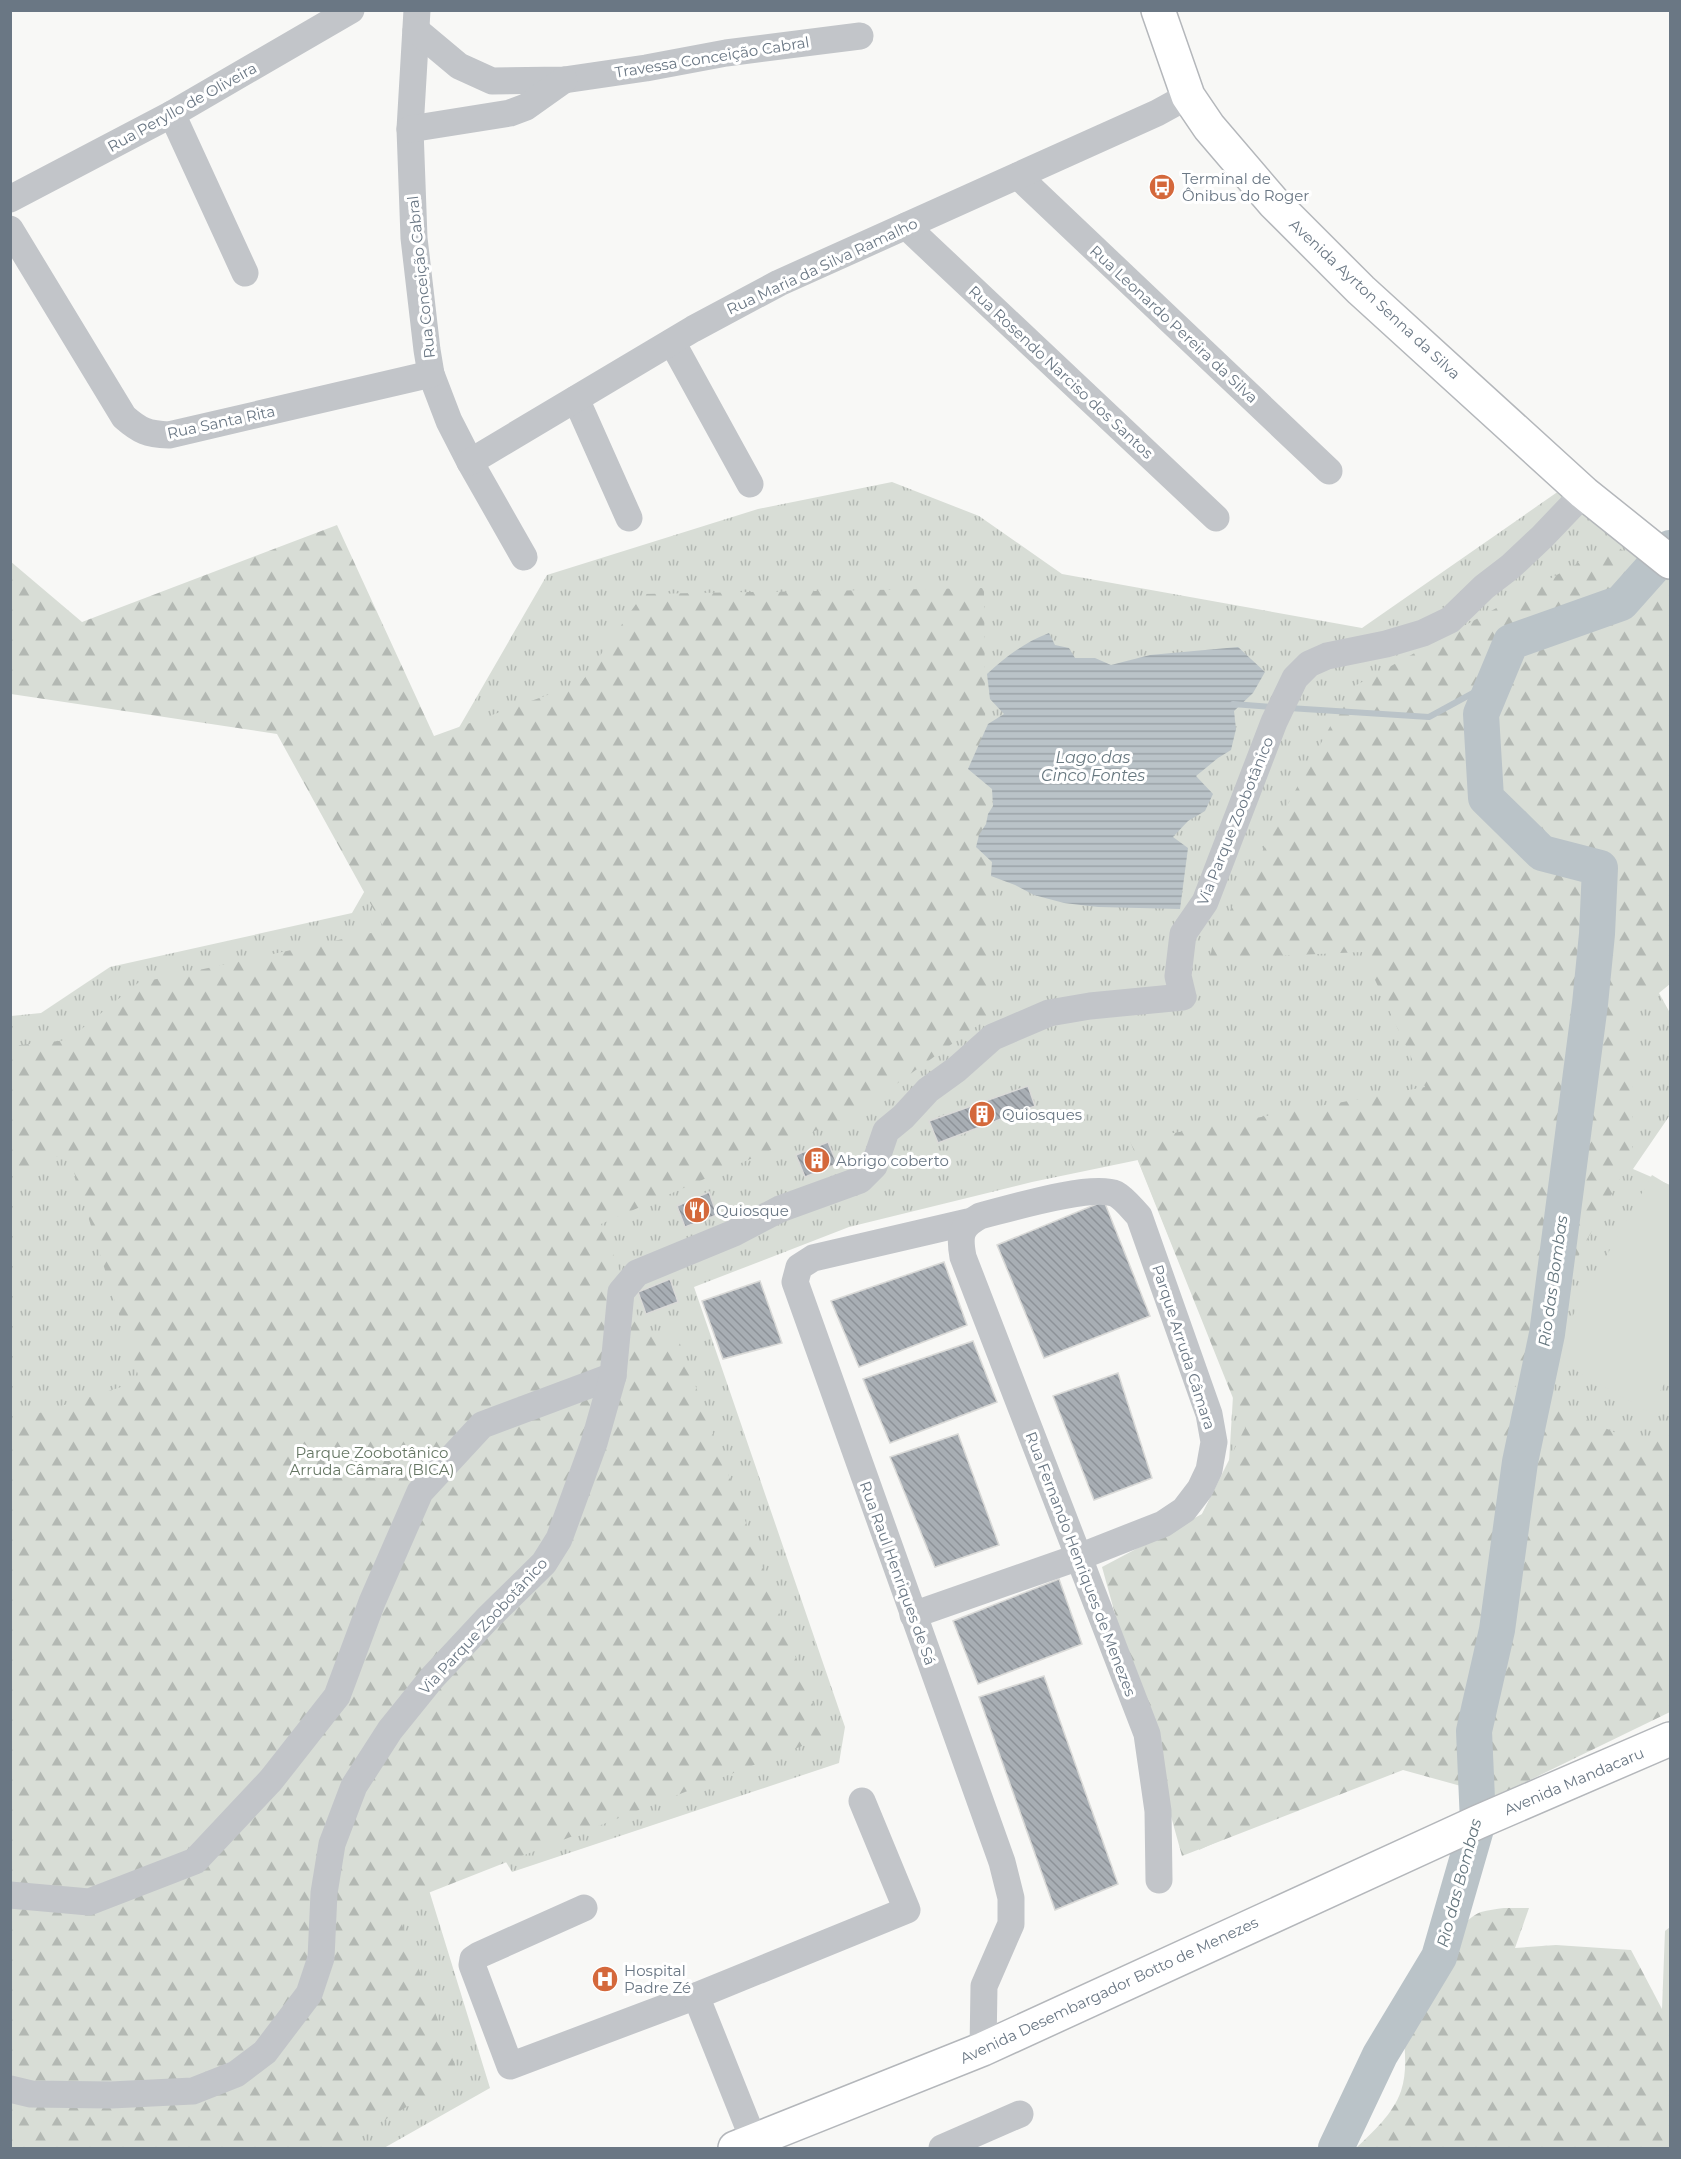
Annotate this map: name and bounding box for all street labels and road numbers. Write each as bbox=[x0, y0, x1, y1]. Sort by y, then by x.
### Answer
street label: Travessa Conceição Cabral bbox=[613, 32, 811, 82]
street label: Rua Peryllo de Oliveira bbox=[104, 58, 260, 156]
street label: Rua Conceição Cabral bbox=[403, 195, 439, 359]
street label: Rua Maria da Silva Ramalho bbox=[724, 213, 920, 319]
street label: Avenida Ayrton Senna da Silva bbox=[1286, 215, 1464, 383]
street label: Rua Leonardo Pereira da Silva bbox=[1086, 241, 1262, 407]
street label: Rua Rosendo Narciso dos Santos bbox=[965, 281, 1157, 463]
street label: Rua Santa Rita bbox=[165, 401, 277, 443]
street label: Via Parque Zoobotânico bbox=[1192, 734, 1278, 908]
street label: Parque Arruda Câmara bbox=[1148, 1262, 1220, 1432]
street label: Rua Fernando Henriques de Menezes bbox=[1022, 1429, 1140, 1699]
street label: Rua Raul Henriques de Sá bbox=[856, 1478, 940, 1668]
street label: Via Parque Zoobotânico bbox=[415, 1554, 551, 1698]
street label: Avenida Mandacaru bbox=[1501, 1743, 1647, 1819]
street label: Avenida Desembargador Botto de Menezes bbox=[957, 1912, 1261, 2068]

